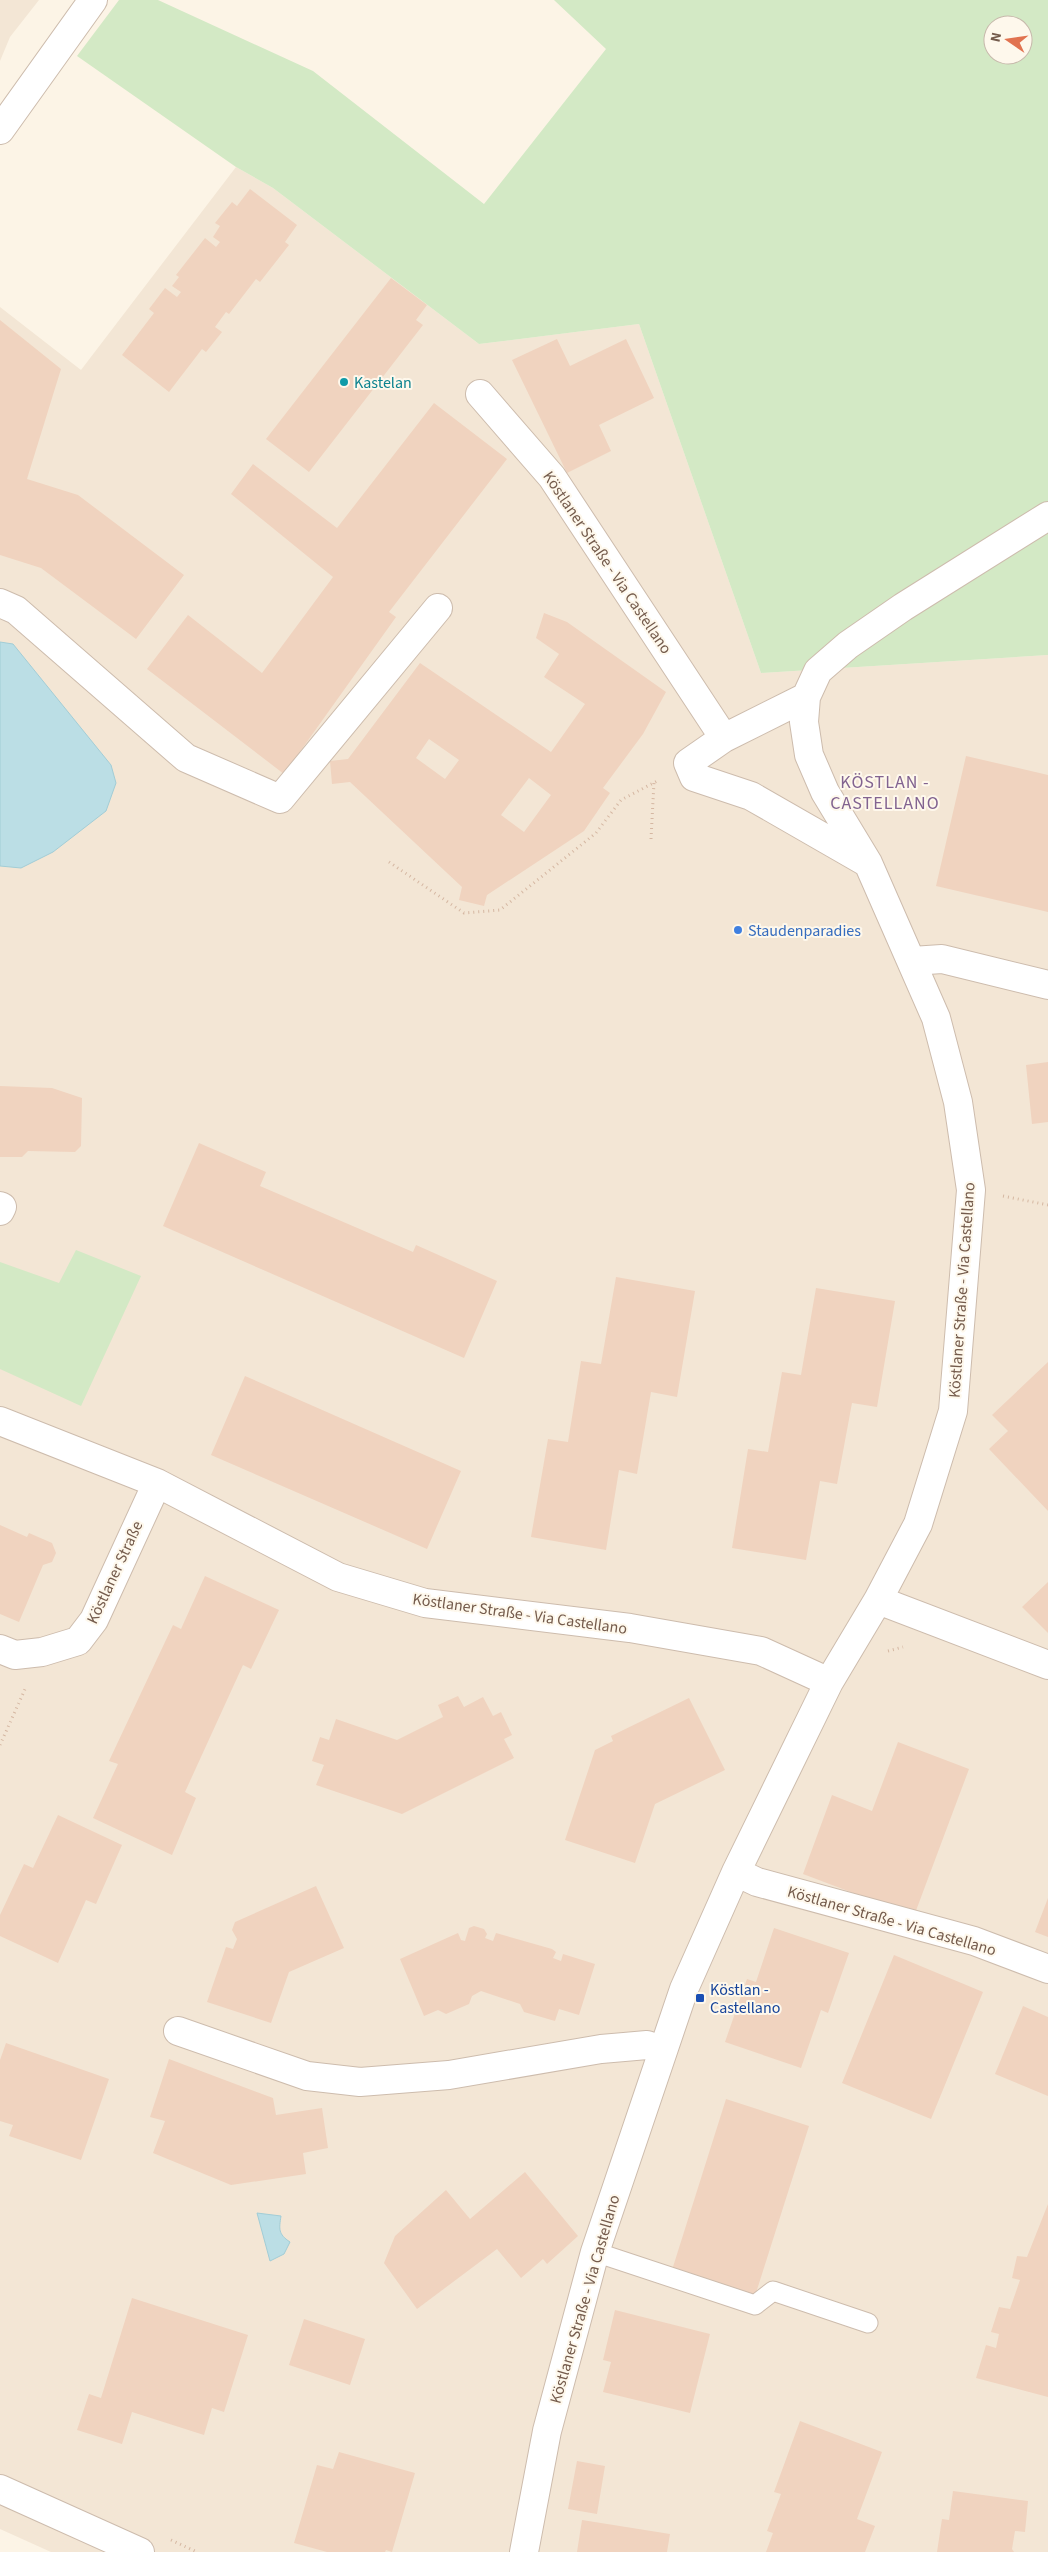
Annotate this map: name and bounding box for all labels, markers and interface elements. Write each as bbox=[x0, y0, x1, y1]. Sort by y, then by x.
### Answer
north arrow bbox=[983, 15, 1033, 65]
text: N bbox=[986, 31, 1007, 44]
place label: Kastelan bbox=[354, 372, 412, 394]
marker: Kastelan bbox=[338, 376, 350, 388]
street label: Köstlaner Straße - Via Castellano bbox=[538, 467, 677, 658]
district label: KÖSTLAN - CASTELLANO bbox=[830, 770, 940, 816]
place label: Staudenparadies bbox=[748, 920, 861, 942]
marker: Staudenparadies bbox=[732, 924, 744, 936]
street label: Köstlaner Straße - Via Castellano bbox=[943, 1181, 981, 1399]
street label: Köstlaner Straße bbox=[81, 1517, 148, 1627]
street label: Köstlaner Straße - Via Castellano bbox=[411, 1588, 628, 1640]
street label: Köstlaner Straße - Via Castellano bbox=[785, 1881, 999, 1961]
place label: Köstlan - Castellano bbox=[710, 1979, 780, 2019]
marker: Köstlan - Castellano bbox=[694, 1992, 706, 2004]
street label: Köstlaner Straße - Via Castellano bbox=[545, 2192, 625, 2406]

